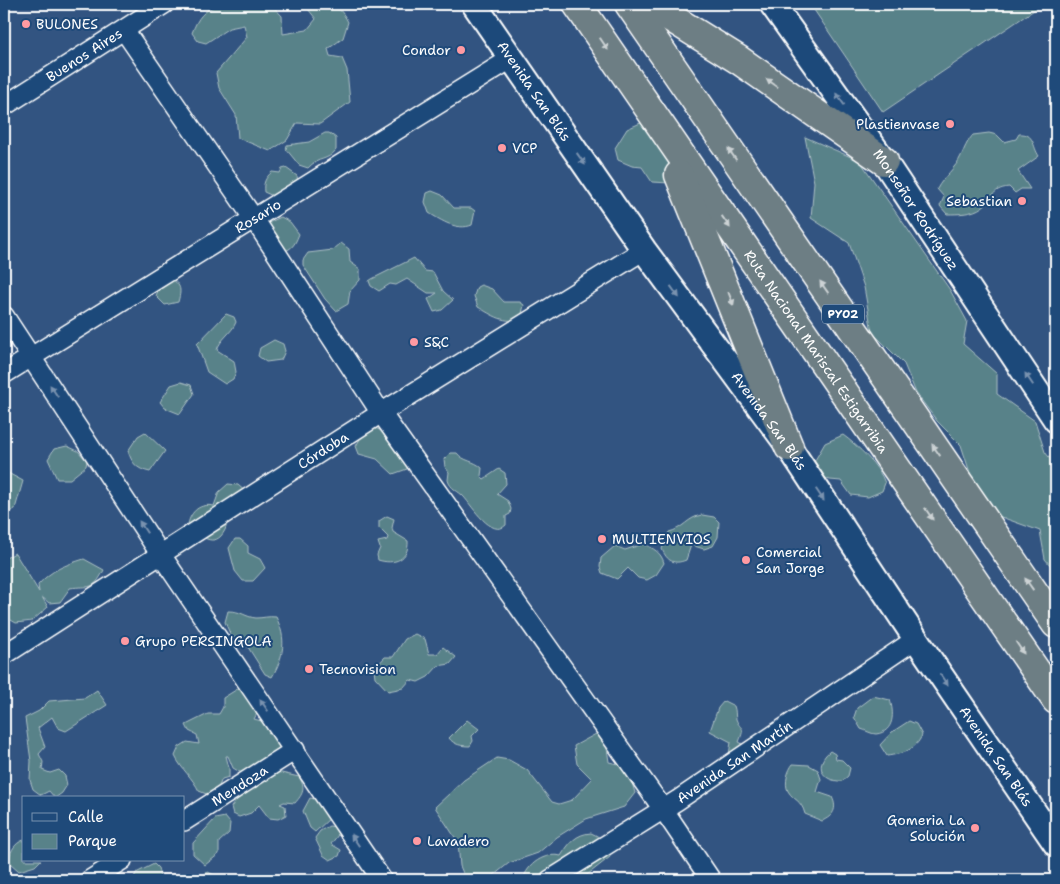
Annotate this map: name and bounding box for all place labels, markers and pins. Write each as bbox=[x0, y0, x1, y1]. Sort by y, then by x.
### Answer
place label: BULONES bbox=[36, 15, 98, 33]
marker: BULONES bbox=[20, 18, 32, 30]
place label: Condor bbox=[402, 41, 451, 59]
marker: Condor bbox=[455, 44, 467, 56]
place label: Plastienvase bbox=[856, 115, 940, 133]
marker: Plastienvase bbox=[944, 118, 956, 130]
place label: VCP bbox=[512, 139, 538, 157]
marker: VCP bbox=[496, 142, 508, 154]
place label: Sebastian bbox=[946, 192, 1012, 210]
marker: Sebastian bbox=[1016, 195, 1028, 207]
place label: S&C bbox=[424, 333, 449, 351]
marker: S&C bbox=[408, 336, 420, 348]
place label: MULTIENVIOS bbox=[612, 530, 711, 548]
marker: MULTIENVIOS bbox=[596, 533, 608, 545]
place label: Comercial San Jorge bbox=[756, 543, 825, 577]
marker: Comercial San Jorge bbox=[740, 554, 752, 566]
place label: Grupo PERSINGOLA bbox=[135, 632, 272, 650]
marker: Grupo PERSINGOLA bbox=[119, 635, 131, 647]
place label: Tecnovision bbox=[319, 660, 396, 678]
marker: Tecnovision bbox=[303, 663, 315, 675]
place label: Gomeria La Solución bbox=[887, 811, 965, 845]
marker: Gomeria La Solución bbox=[969, 822, 981, 834]
place label: Lavadero bbox=[427, 832, 489, 850]
marker: Lavadero bbox=[411, 835, 423, 847]

